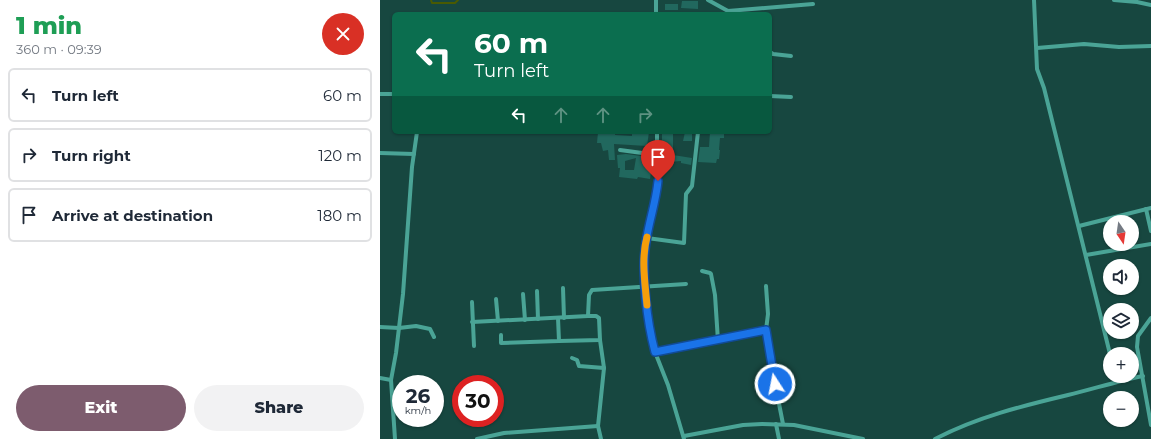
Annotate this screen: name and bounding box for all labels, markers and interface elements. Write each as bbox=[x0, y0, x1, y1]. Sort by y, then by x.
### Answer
text: 1 min bbox=[16, 11, 82, 40]
button: close bbox=[322, 13, 364, 55]
text: 60 m bbox=[474, 26, 548, 60]
icon: left bbox=[408, 28, 460, 80]
text: 360 m · 09:39 bbox=[16, 41, 102, 57]
text: Turn left bbox=[474, 60, 549, 82]
icon: left bbox=[18, 84, 40, 106]
text: Turn left bbox=[52, 86, 119, 105]
text: 60 m bbox=[323, 86, 362, 105]
icon: left bbox=[508, 104, 530, 126]
icon: ahead bbox=[550, 104, 572, 126]
icon: ahead bbox=[592, 104, 614, 126]
icon: right bbox=[634, 104, 656, 126]
pin bbox=[641, 140, 675, 181]
icon: right bbox=[18, 144, 40, 166]
text: Turn right bbox=[52, 146, 131, 165]
text: 120 m bbox=[318, 146, 362, 165]
icon: arrive bbox=[647, 146, 669, 168]
icon: arrive bbox=[18, 204, 40, 226]
text: Arrive at destination bbox=[52, 206, 213, 225]
text: 180 m bbox=[317, 206, 362, 225]
north arrow bbox=[1103, 215, 1139, 251]
map controls bbox=[1103, 215, 1139, 427]
button: sound bbox=[1103, 259, 1139, 295]
button: layers bbox=[1103, 303, 1139, 339]
button: + bbox=[1103, 347, 1139, 383]
position arrow bbox=[754, 363, 796, 405]
speed limit sign: 30 bbox=[452, 375, 504, 427]
text: 26 bbox=[406, 384, 430, 408]
button: Exit bbox=[16, 385, 186, 431]
button: Share bbox=[194, 385, 364, 431]
button: − bbox=[1103, 391, 1139, 427]
text: km/h bbox=[405, 404, 431, 417]

